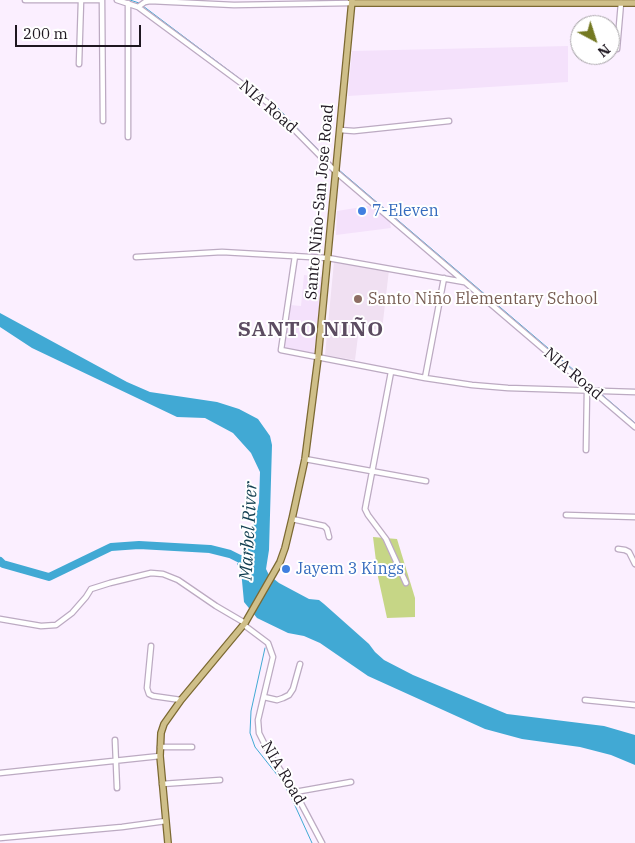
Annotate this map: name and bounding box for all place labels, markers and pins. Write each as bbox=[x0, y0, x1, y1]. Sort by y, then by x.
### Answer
place label: 7-Eleven bbox=[372, 201, 439, 221]
marker: 7-Eleven bbox=[356, 205, 368, 217]
place label: Santo Niño Elementary School bbox=[368, 289, 598, 309]
marker: Santo Niño Elementary School bbox=[352, 293, 364, 305]
place label: Jayem 3 Kings bbox=[296, 559, 404, 579]
marker: Jayem 3 Kings bbox=[280, 563, 292, 575]

